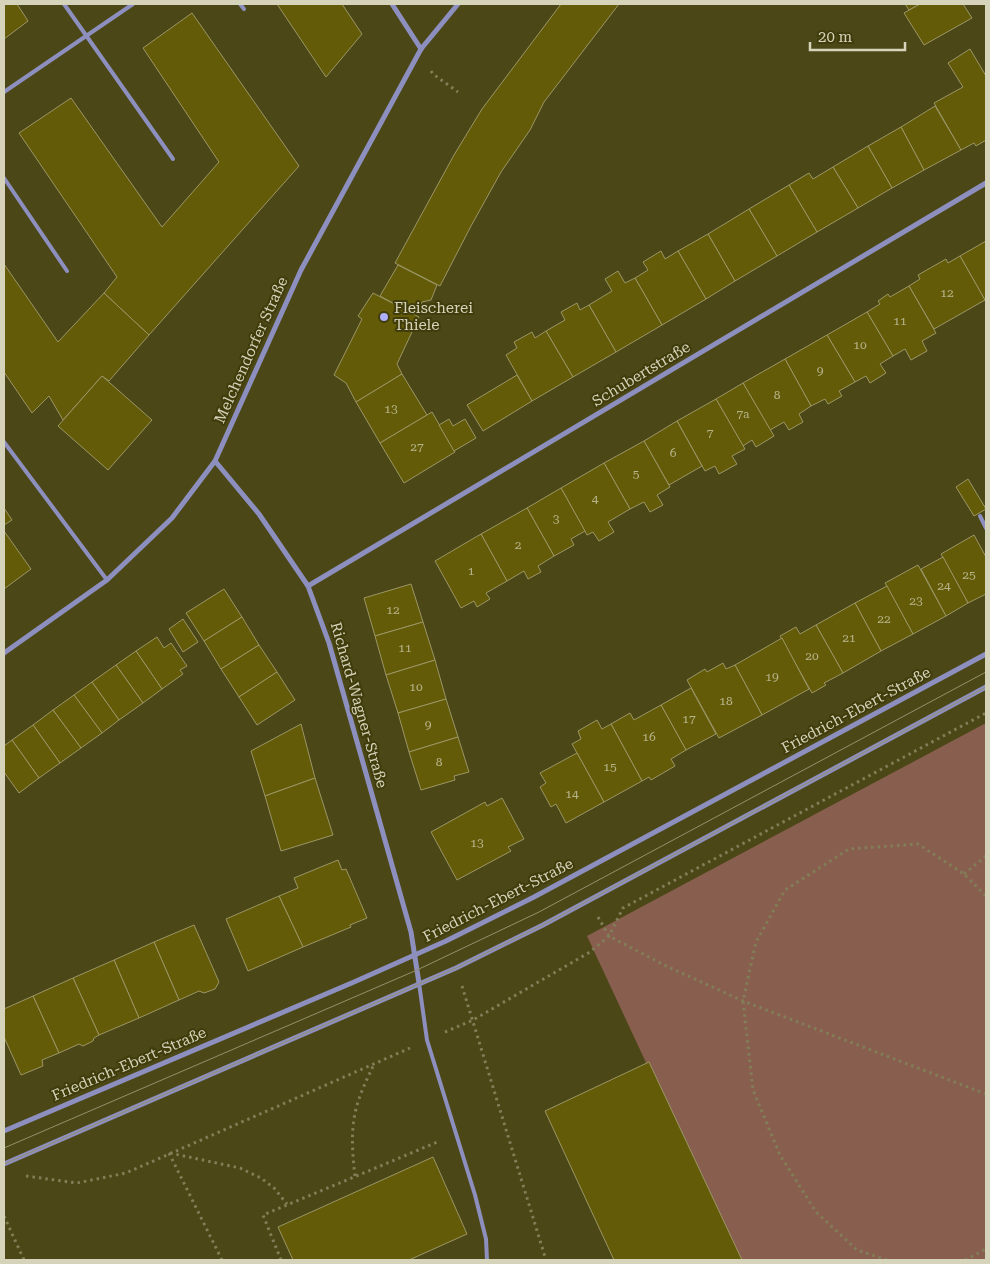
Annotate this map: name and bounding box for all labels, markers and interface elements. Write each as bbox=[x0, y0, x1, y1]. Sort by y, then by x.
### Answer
scale bar bbox=[810, 20, 905, 52]
text: 20 m bbox=[818, 28, 853, 46]
street label: Melchendorfer Straße bbox=[211, 274, 291, 426]
house number: 12 bbox=[940, 286, 954, 300]
place label: Fleischerei Thiele bbox=[394, 299, 473, 334]
marker: Fleischerei Thiele bbox=[378, 311, 390, 323]
house number: 11 bbox=[893, 314, 907, 328]
street label: Schubertstraße bbox=[589, 338, 693, 410]
house number: 10 bbox=[853, 338, 867, 352]
house number: 9 bbox=[817, 364, 824, 378]
house number: 8 bbox=[774, 388, 781, 402]
house number: 13 bbox=[384, 402, 398, 416]
house number: 7a bbox=[736, 407, 750, 421]
house number: 7 bbox=[707, 426, 714, 440]
house number: 27 bbox=[410, 440, 424, 454]
house number: 6 bbox=[670, 446, 677, 460]
house number: 5 bbox=[633, 467, 640, 481]
house number: 4 bbox=[592, 492, 599, 506]
house number: 3 bbox=[553, 512, 560, 526]
house number: 2 bbox=[515, 538, 522, 552]
house number: 1 bbox=[468, 564, 475, 578]
house number: 25 bbox=[962, 568, 976, 582]
house number: 24 bbox=[937, 579, 951, 593]
house number: 23 bbox=[909, 594, 923, 608]
house number: 12 bbox=[386, 603, 400, 617]
house number: 22 bbox=[877, 612, 891, 626]
street label: Richard-Wagner-Straße bbox=[327, 620, 391, 790]
house number: 21 bbox=[842, 631, 856, 645]
house number: 11 bbox=[398, 641, 412, 655]
house number: 20 bbox=[805, 649, 819, 663]
street label: Friedrich-Ebert-Straße bbox=[778, 663, 934, 757]
house number: 19 bbox=[765, 670, 779, 684]
house number: 10 bbox=[409, 680, 423, 694]
house number: 18 bbox=[719, 694, 733, 708]
house number: 17 bbox=[682, 712, 696, 726]
house number: 9 bbox=[425, 718, 432, 732]
house number: 16 bbox=[642, 730, 656, 744]
house number: 8 bbox=[436, 755, 443, 769]
house number: 15 bbox=[603, 760, 617, 774]
house number: 14 bbox=[565, 787, 579, 801]
house number: 13 bbox=[470, 836, 484, 850]
street label: Friedrich-Ebert-Straße bbox=[420, 854, 576, 946]
street label: Friedrich-Ebert-Straße bbox=[49, 1023, 209, 1105]

